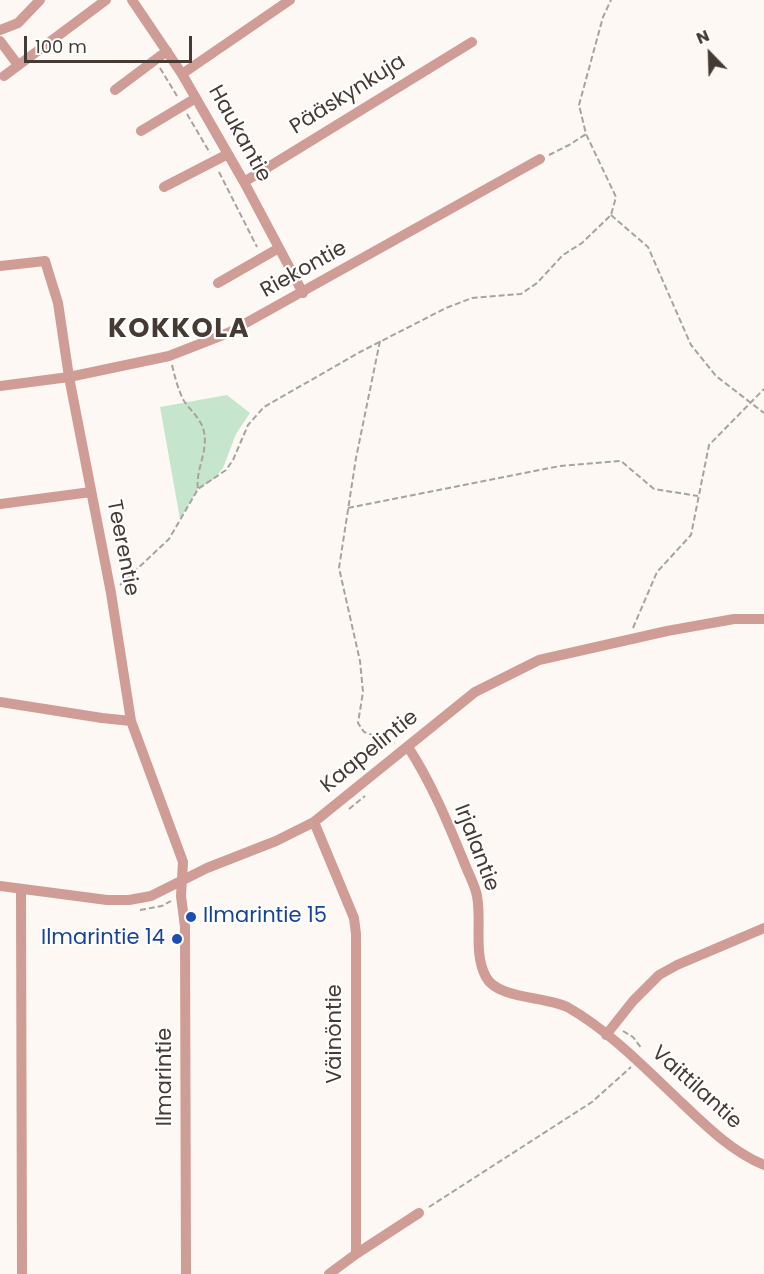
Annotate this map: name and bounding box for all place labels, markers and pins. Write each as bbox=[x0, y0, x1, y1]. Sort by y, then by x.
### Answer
place label: Ilmarintie 15 bbox=[203, 904, 327, 930]
marker: Ilmarintie 15 bbox=[184, 910, 198, 924]
place label: Ilmarintie 14 bbox=[41, 926, 165, 952]
marker: Ilmarintie 14 bbox=[170, 932, 184, 946]

